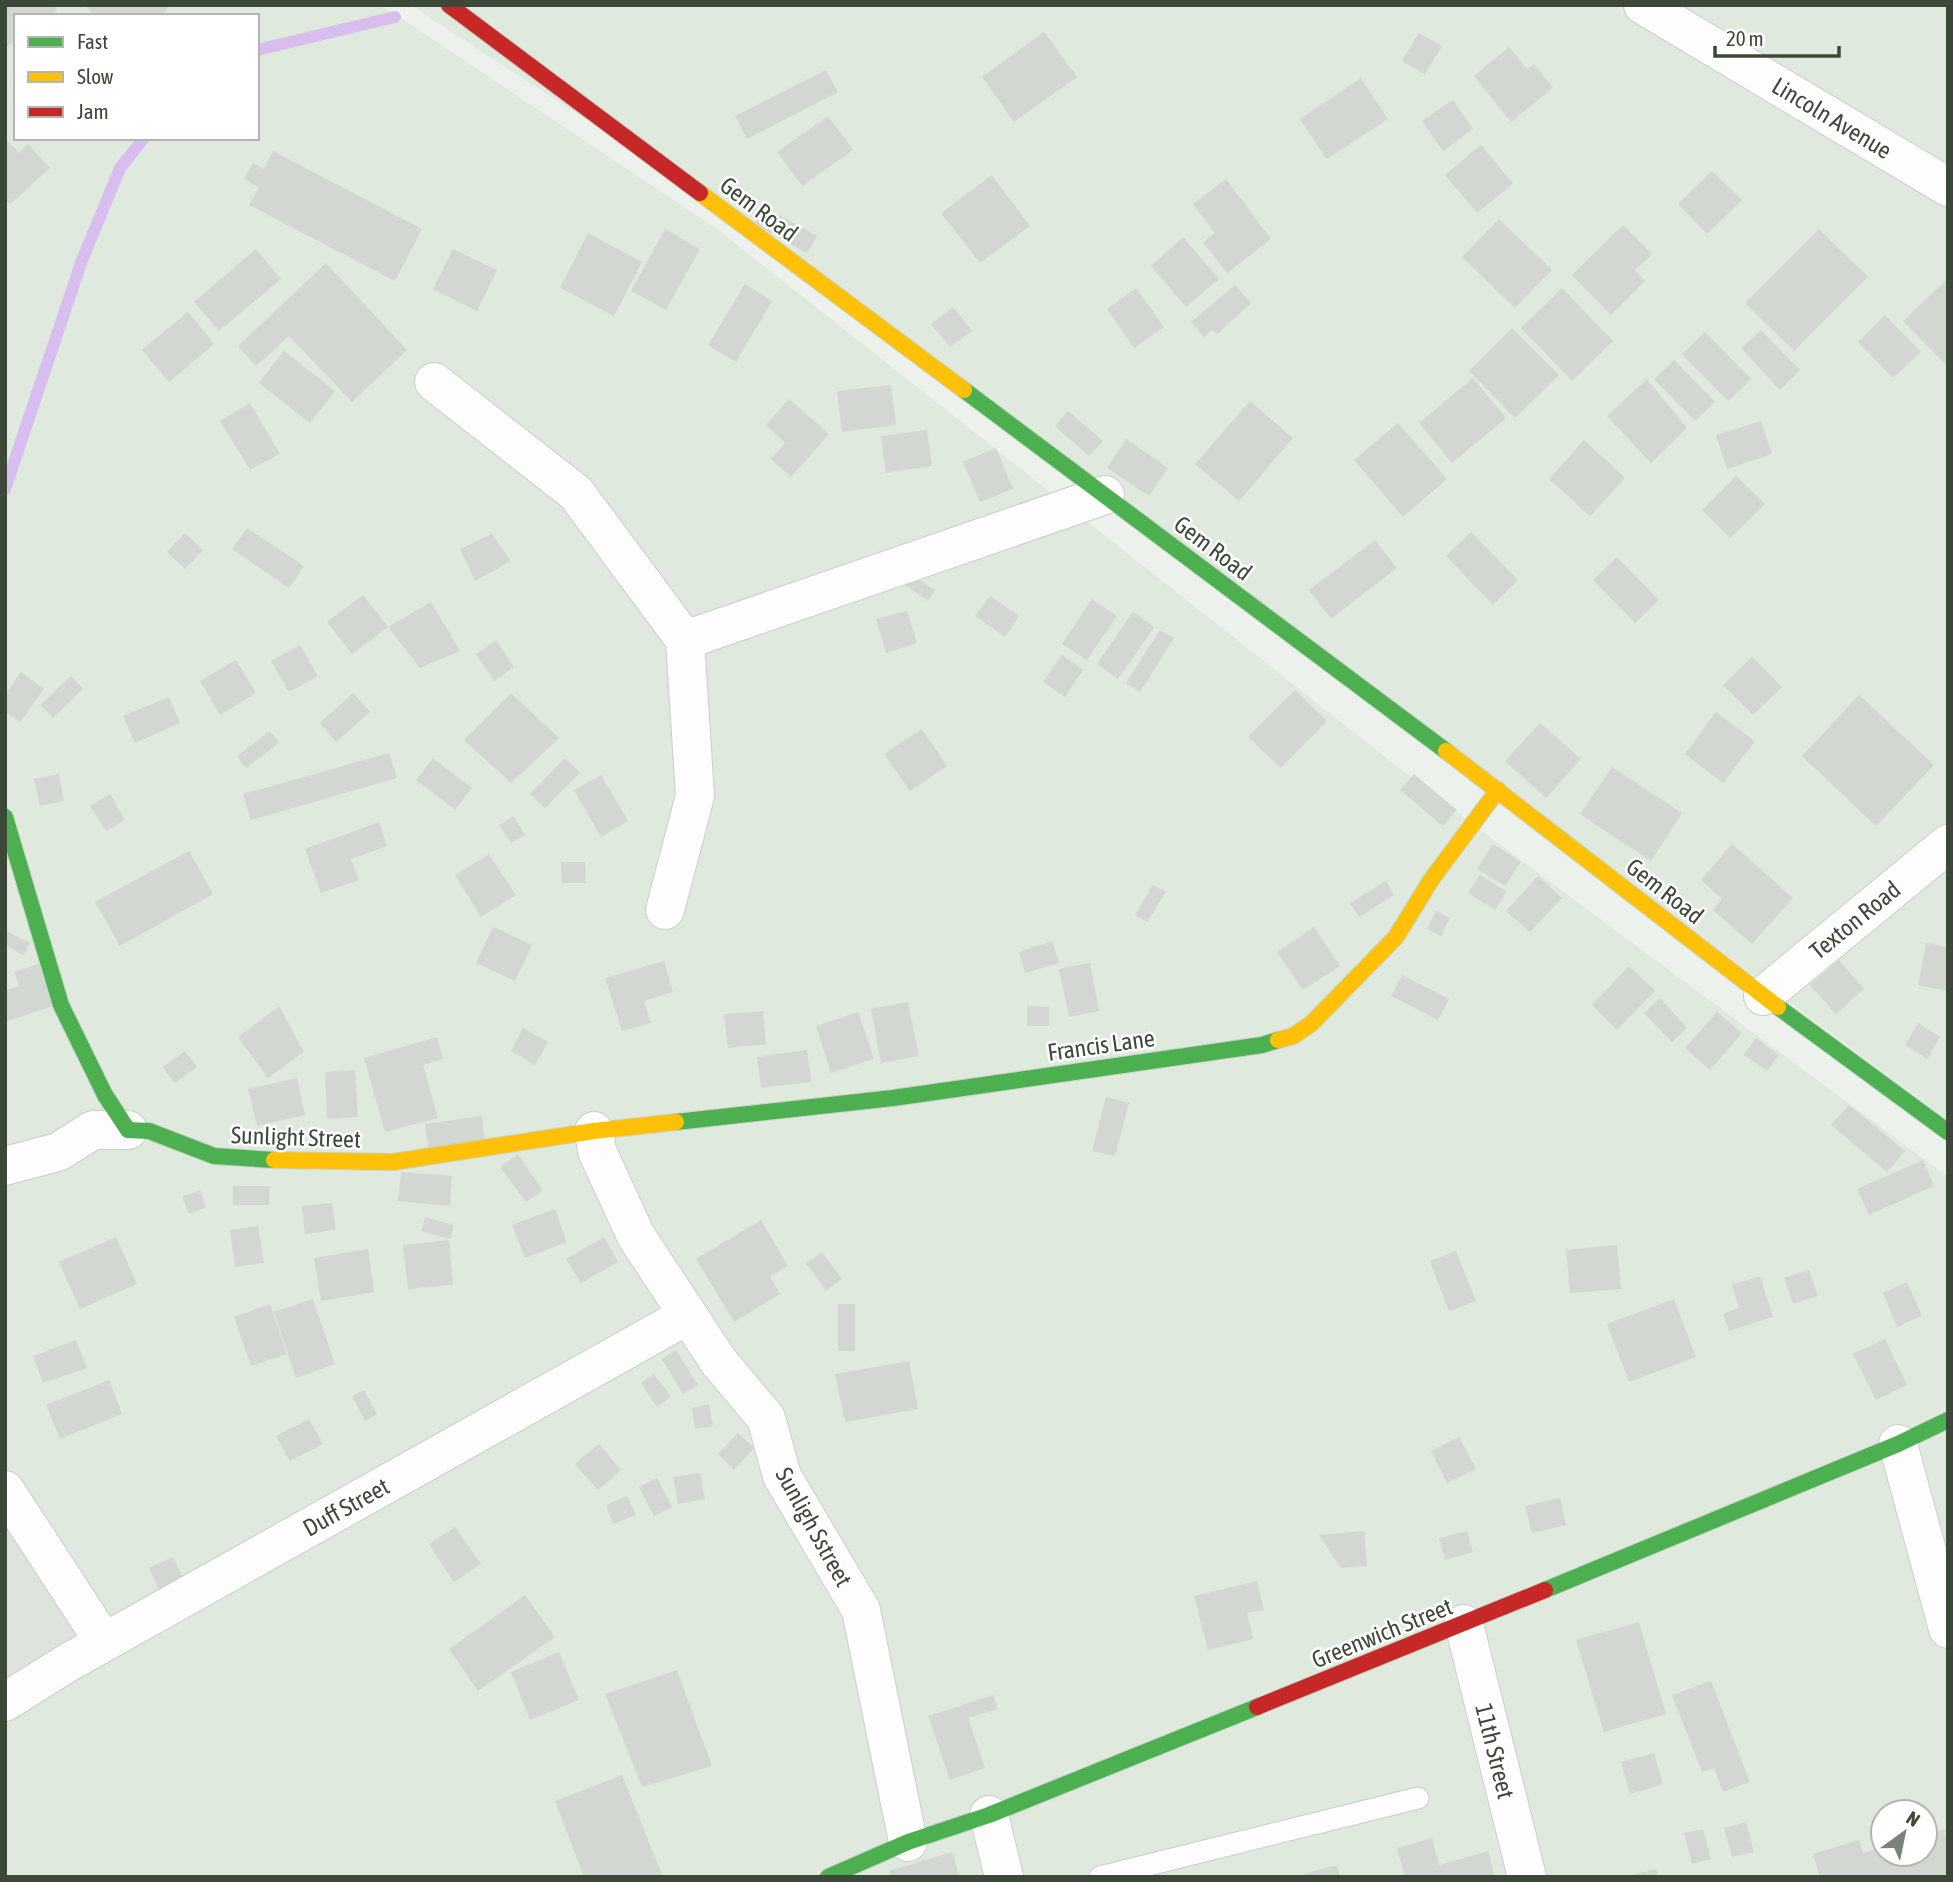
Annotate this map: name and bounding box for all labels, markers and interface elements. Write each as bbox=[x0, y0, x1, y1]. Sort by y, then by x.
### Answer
legend bbox=[14, 14, 259, 140]
scale bar bbox=[1715, 14, 1839, 58]
text: 20 m bbox=[1726, 26, 1764, 50]
text: Fast bbox=[77, 29, 108, 53]
text: Slow bbox=[77, 64, 114, 88]
street label: Lincoln Avenue bbox=[1767, 72, 1897, 164]
text: Jam bbox=[77, 99, 109, 123]
street label: Gem Road bbox=[715, 171, 803, 247]
street label: Gem Road bbox=[1169, 510, 1257, 586]
street label: Gem Road bbox=[1621, 853, 1709, 929]
street label: Texton Road bbox=[1804, 875, 1906, 965]
street label: Francis Lane bbox=[1046, 1024, 1156, 1066]
street label: Sunlight Street bbox=[231, 1121, 362, 1153]
street label: Sunligh Sstreet bbox=[770, 1463, 858, 1591]
street label: Duff Street bbox=[298, 1472, 394, 1542]
street label: Greenwich Street bbox=[1308, 1592, 1456, 1674]
street label: 11th Street bbox=[1470, 1701, 1520, 1801]
north arrow bbox=[1869, 1798, 1939, 1868]
text: N bbox=[1903, 1806, 1924, 1831]

